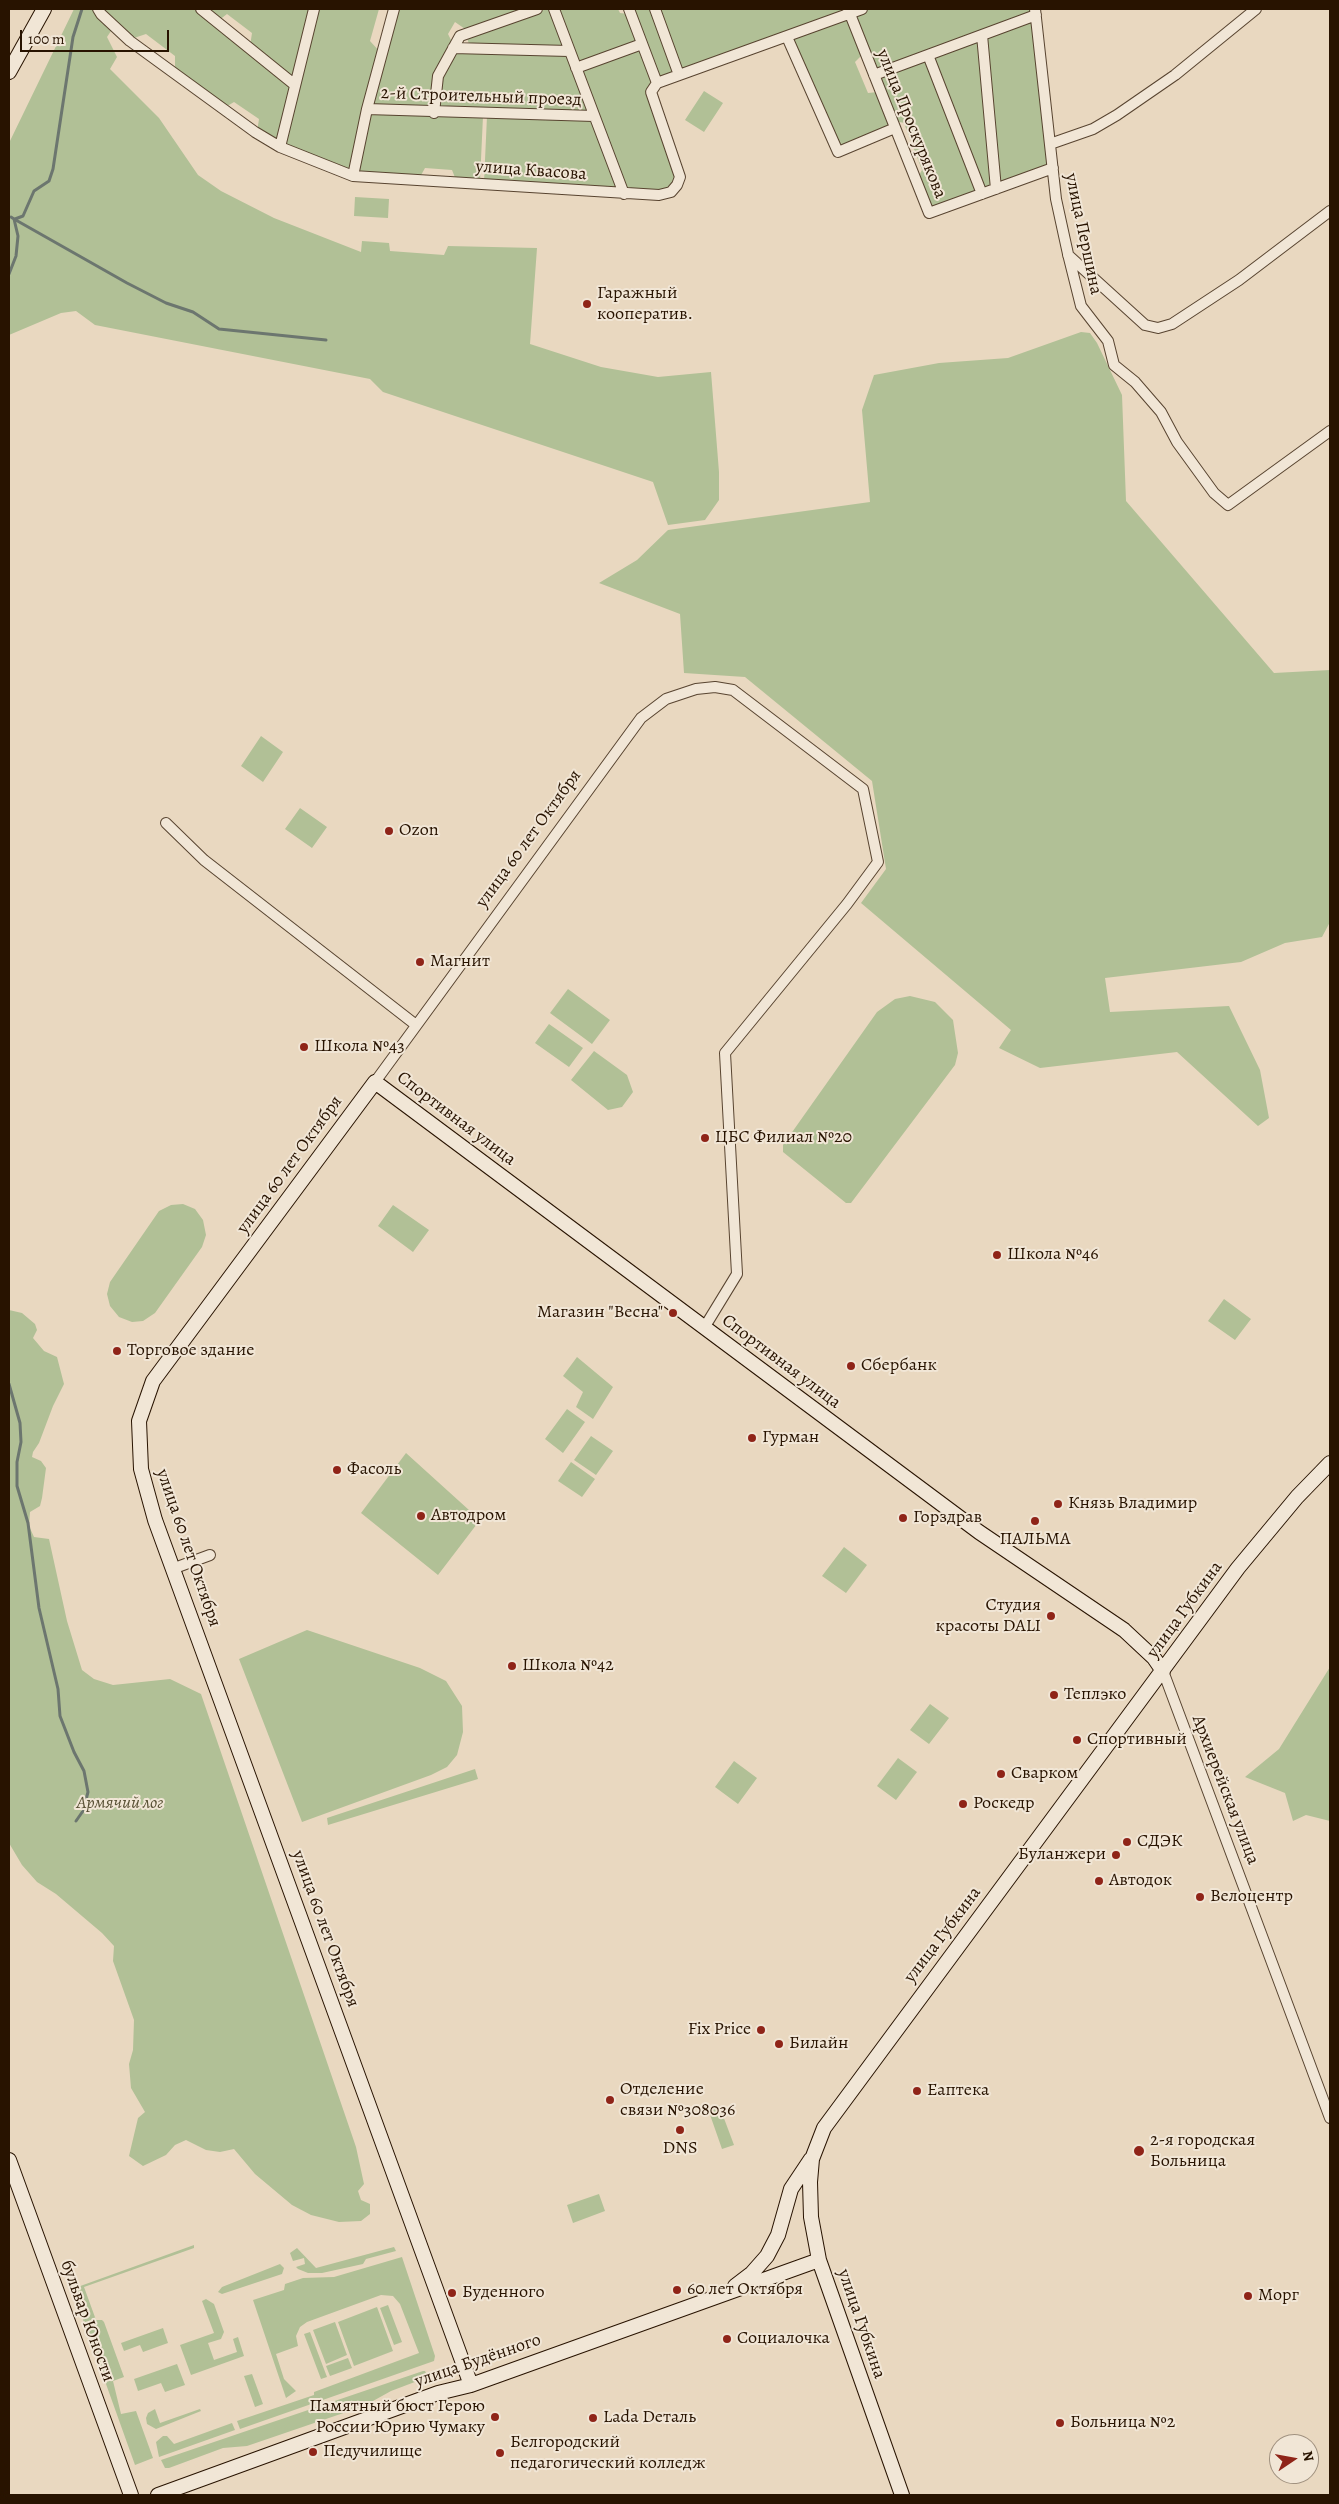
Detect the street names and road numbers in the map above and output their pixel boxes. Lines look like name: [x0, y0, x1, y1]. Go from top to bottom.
street label: улица Проскурякова: [871, 46, 951, 202]
street label: 2-й Строительный проезд: [380, 83, 582, 111]
street label: улица Квасова: [475, 156, 587, 186]
street label: улица Першина: [1060, 171, 1106, 297]
street label: улица 60 лет Октября: [472, 766, 586, 912]
street label: Спортивная улица: [392, 1067, 520, 1171]
street label: улица 60 лет Октября: [233, 1092, 347, 1238]
street label: Спортивная улица: [717, 1310, 845, 1414]
street label: улица 60 лет Октября: [151, 1466, 225, 1630]
street label: улица Губкина: [1143, 1557, 1227, 1663]
street label: Архиерейская улица: [1187, 1712, 1263, 1868]
street label: улица 60 лет Октября: [287, 1848, 363, 2010]
street label: улица Губкина: [900, 1883, 986, 1987]
street label: бульвар Юности: [55, 2257, 119, 2385]
street label: улица Губкина: [832, 2266, 890, 2382]
street label: улица Будённого: [412, 2329, 544, 2393]

